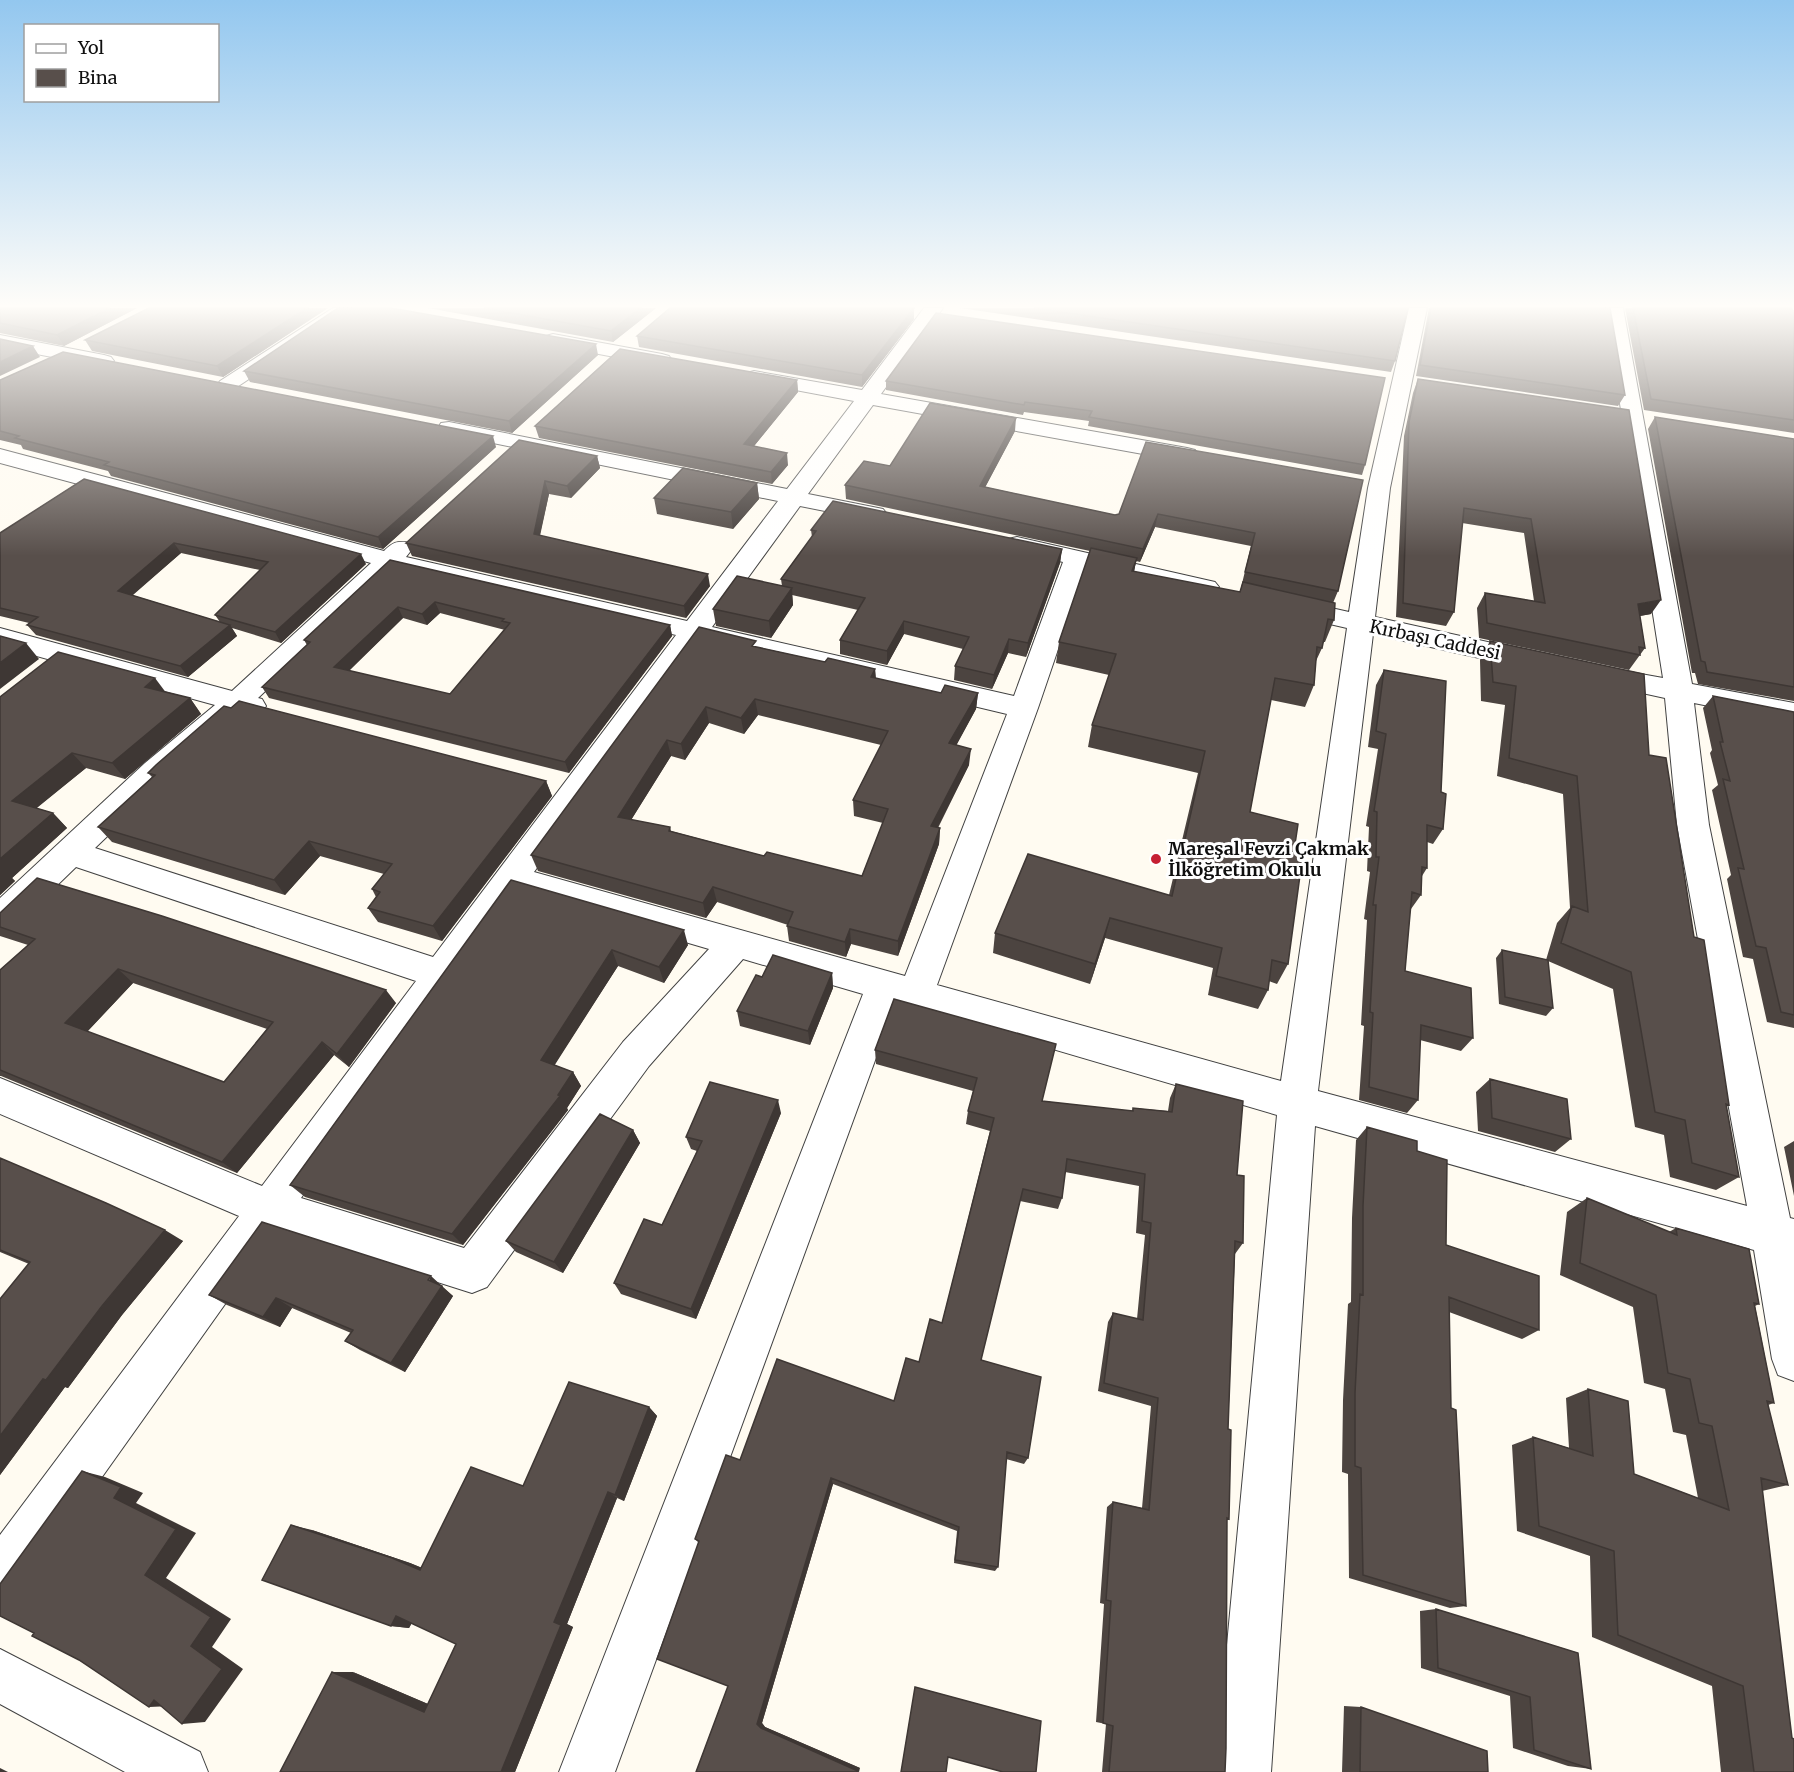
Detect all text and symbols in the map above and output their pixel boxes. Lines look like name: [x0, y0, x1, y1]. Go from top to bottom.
legend: [24, 24, 219, 102]
text: Yol: [77, 36, 104, 59]
text: Bina: [78, 66, 118, 89]
street label: Kırbaşı Caddesi: [1367, 614, 1503, 665]
place label: Mareşal Fevzi Çakmak İlköğretim Okulu: [1168, 837, 1369, 881]
marker: Mareşal Fevzi Çakmak İlköğretim Okulu: [1149, 852, 1163, 866]

